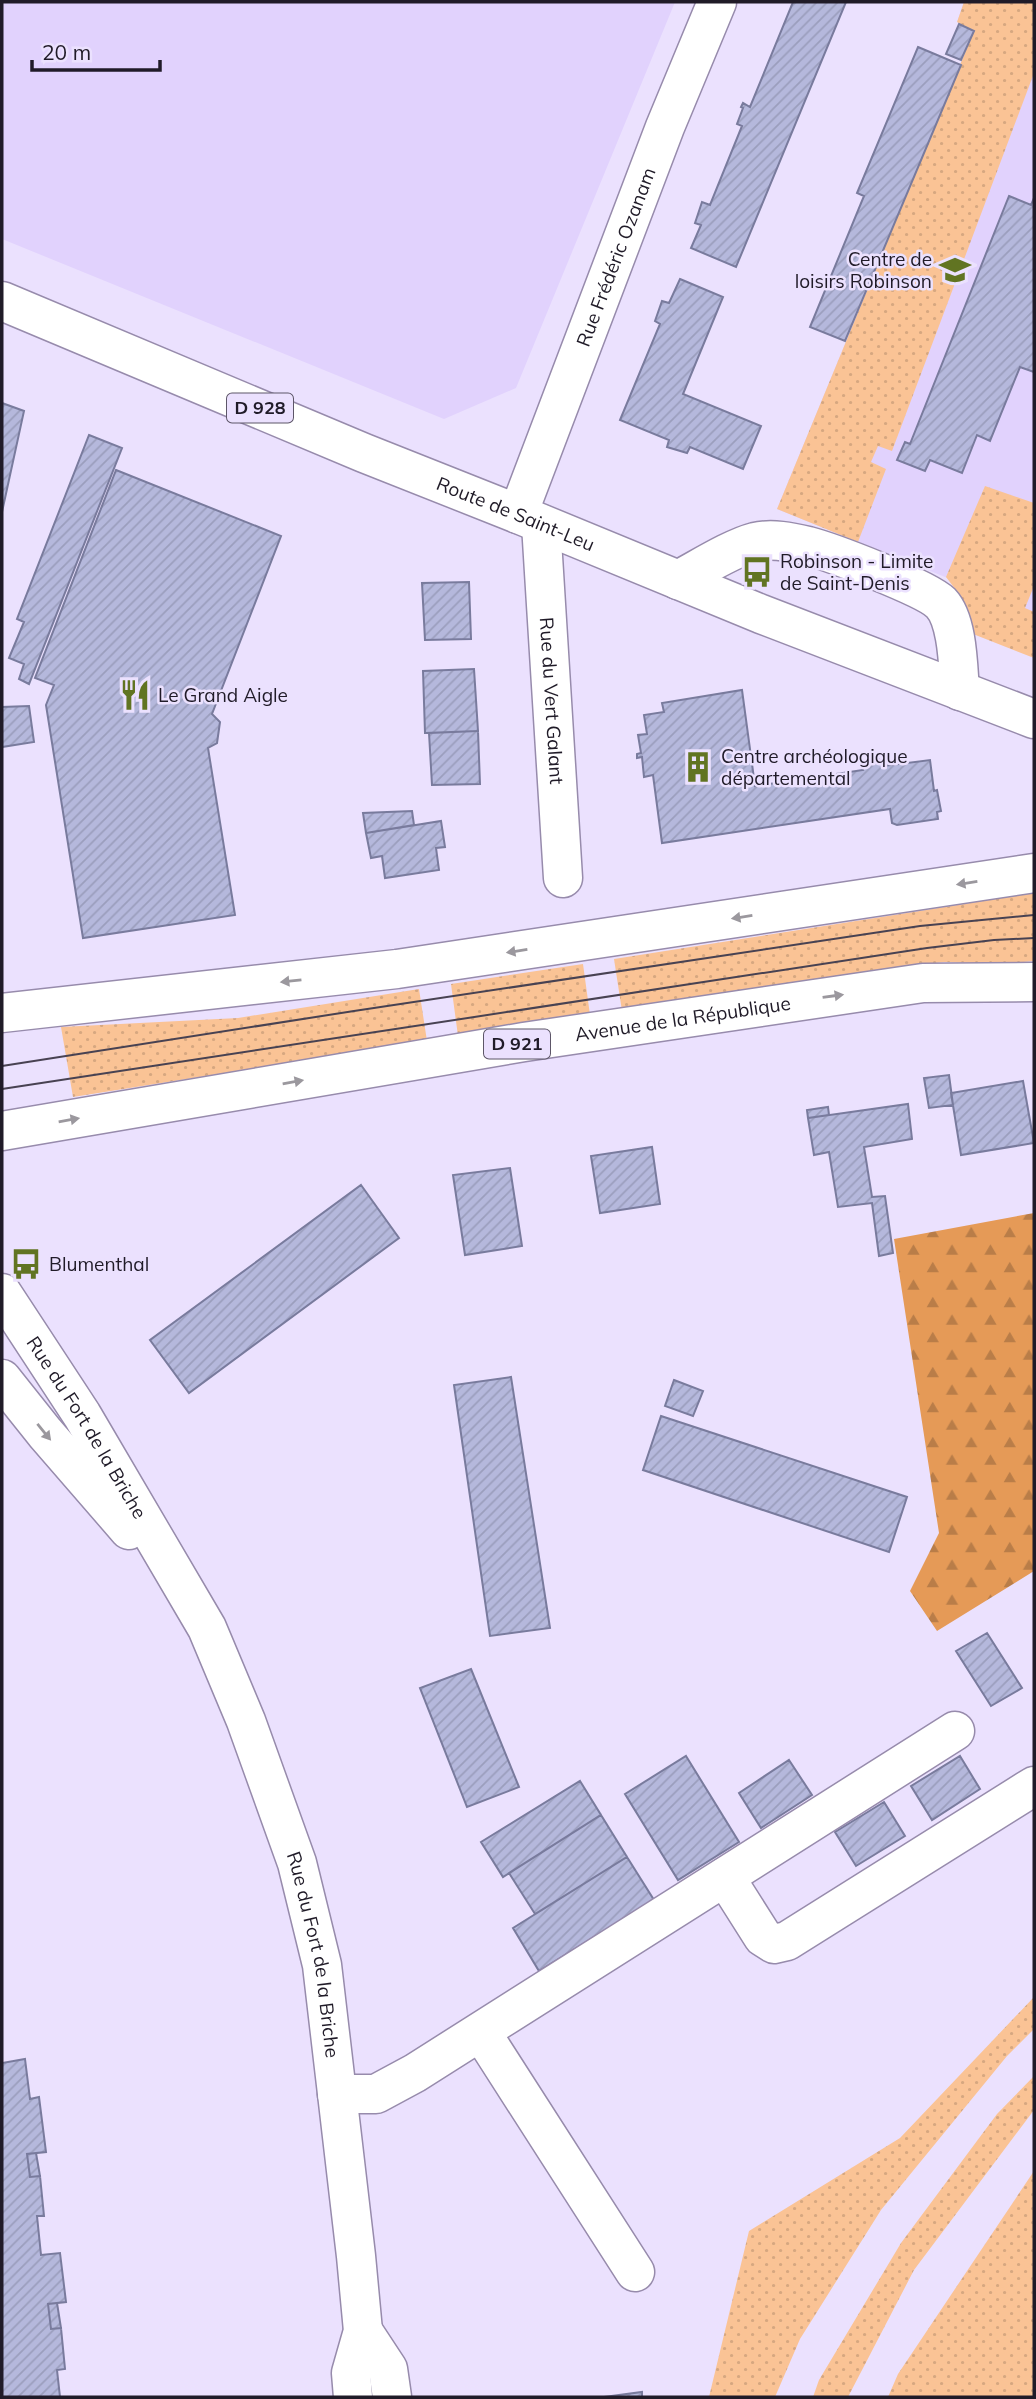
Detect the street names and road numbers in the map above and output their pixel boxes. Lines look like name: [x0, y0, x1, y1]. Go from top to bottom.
street label: Rue Frédéric Ozanam: [571, 164, 661, 350]
road number: D 928: [227, 394, 293, 422]
street label: Route de Saint-Leu: [433, 471, 598, 556]
street label: Rue du Vert Galant: [535, 616, 569, 785]
street label: Avenue de la République: [573, 991, 792, 1046]
road number: D 921: [484, 1030, 550, 1058]
street label: Rue du Fort de la Briche: [22, 1332, 152, 1523]
street label: Rue du Fort de la Briche: [282, 1848, 345, 2059]

